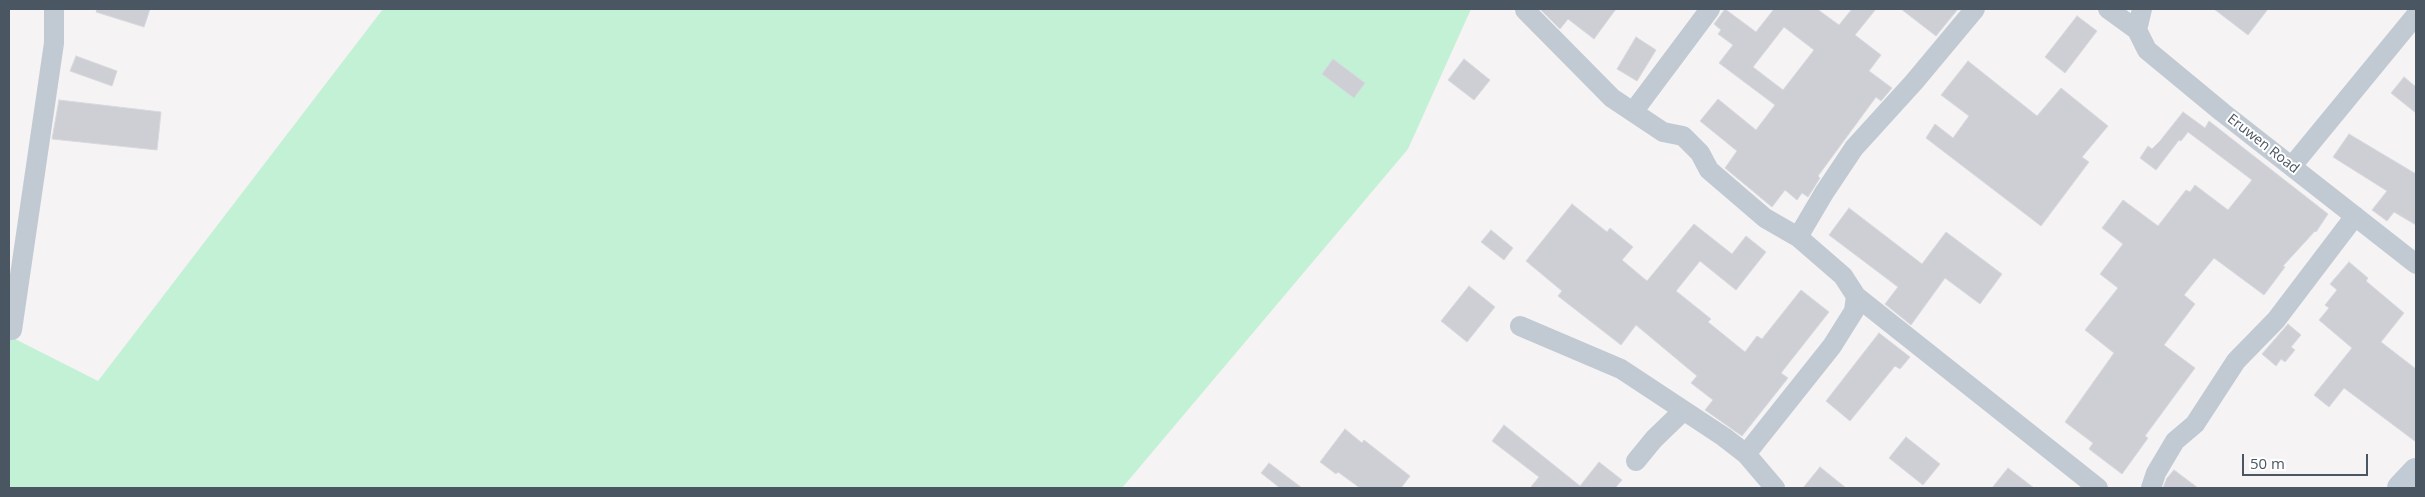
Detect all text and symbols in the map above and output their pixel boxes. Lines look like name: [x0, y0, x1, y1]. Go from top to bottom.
street label: Eruwen Road: [2224, 111, 2302, 177]
scale bar: [2245, 444, 2371, 476]
text: 50 m: [2250, 453, 2285, 473]

